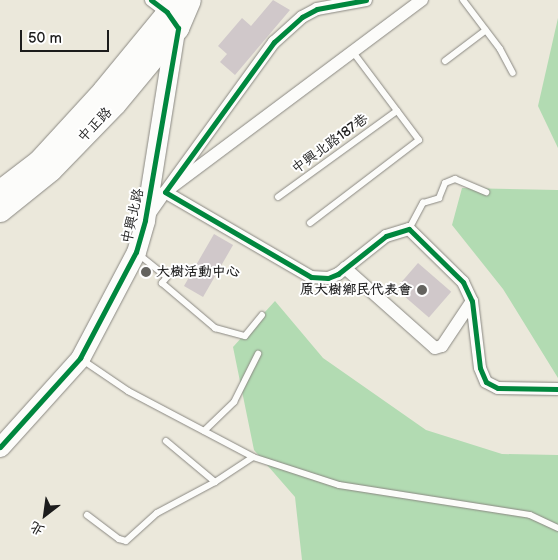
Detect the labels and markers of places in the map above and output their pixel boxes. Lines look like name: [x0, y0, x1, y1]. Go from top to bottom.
place label: 大樹活動中心: [156, 264, 240, 280]
marker: 大樹活動中心: [140, 266, 152, 278]
place label: 原大樹鄉民代表會: [300, 282, 412, 298]
marker: 原大樹鄉民代表會: [416, 284, 428, 296]

